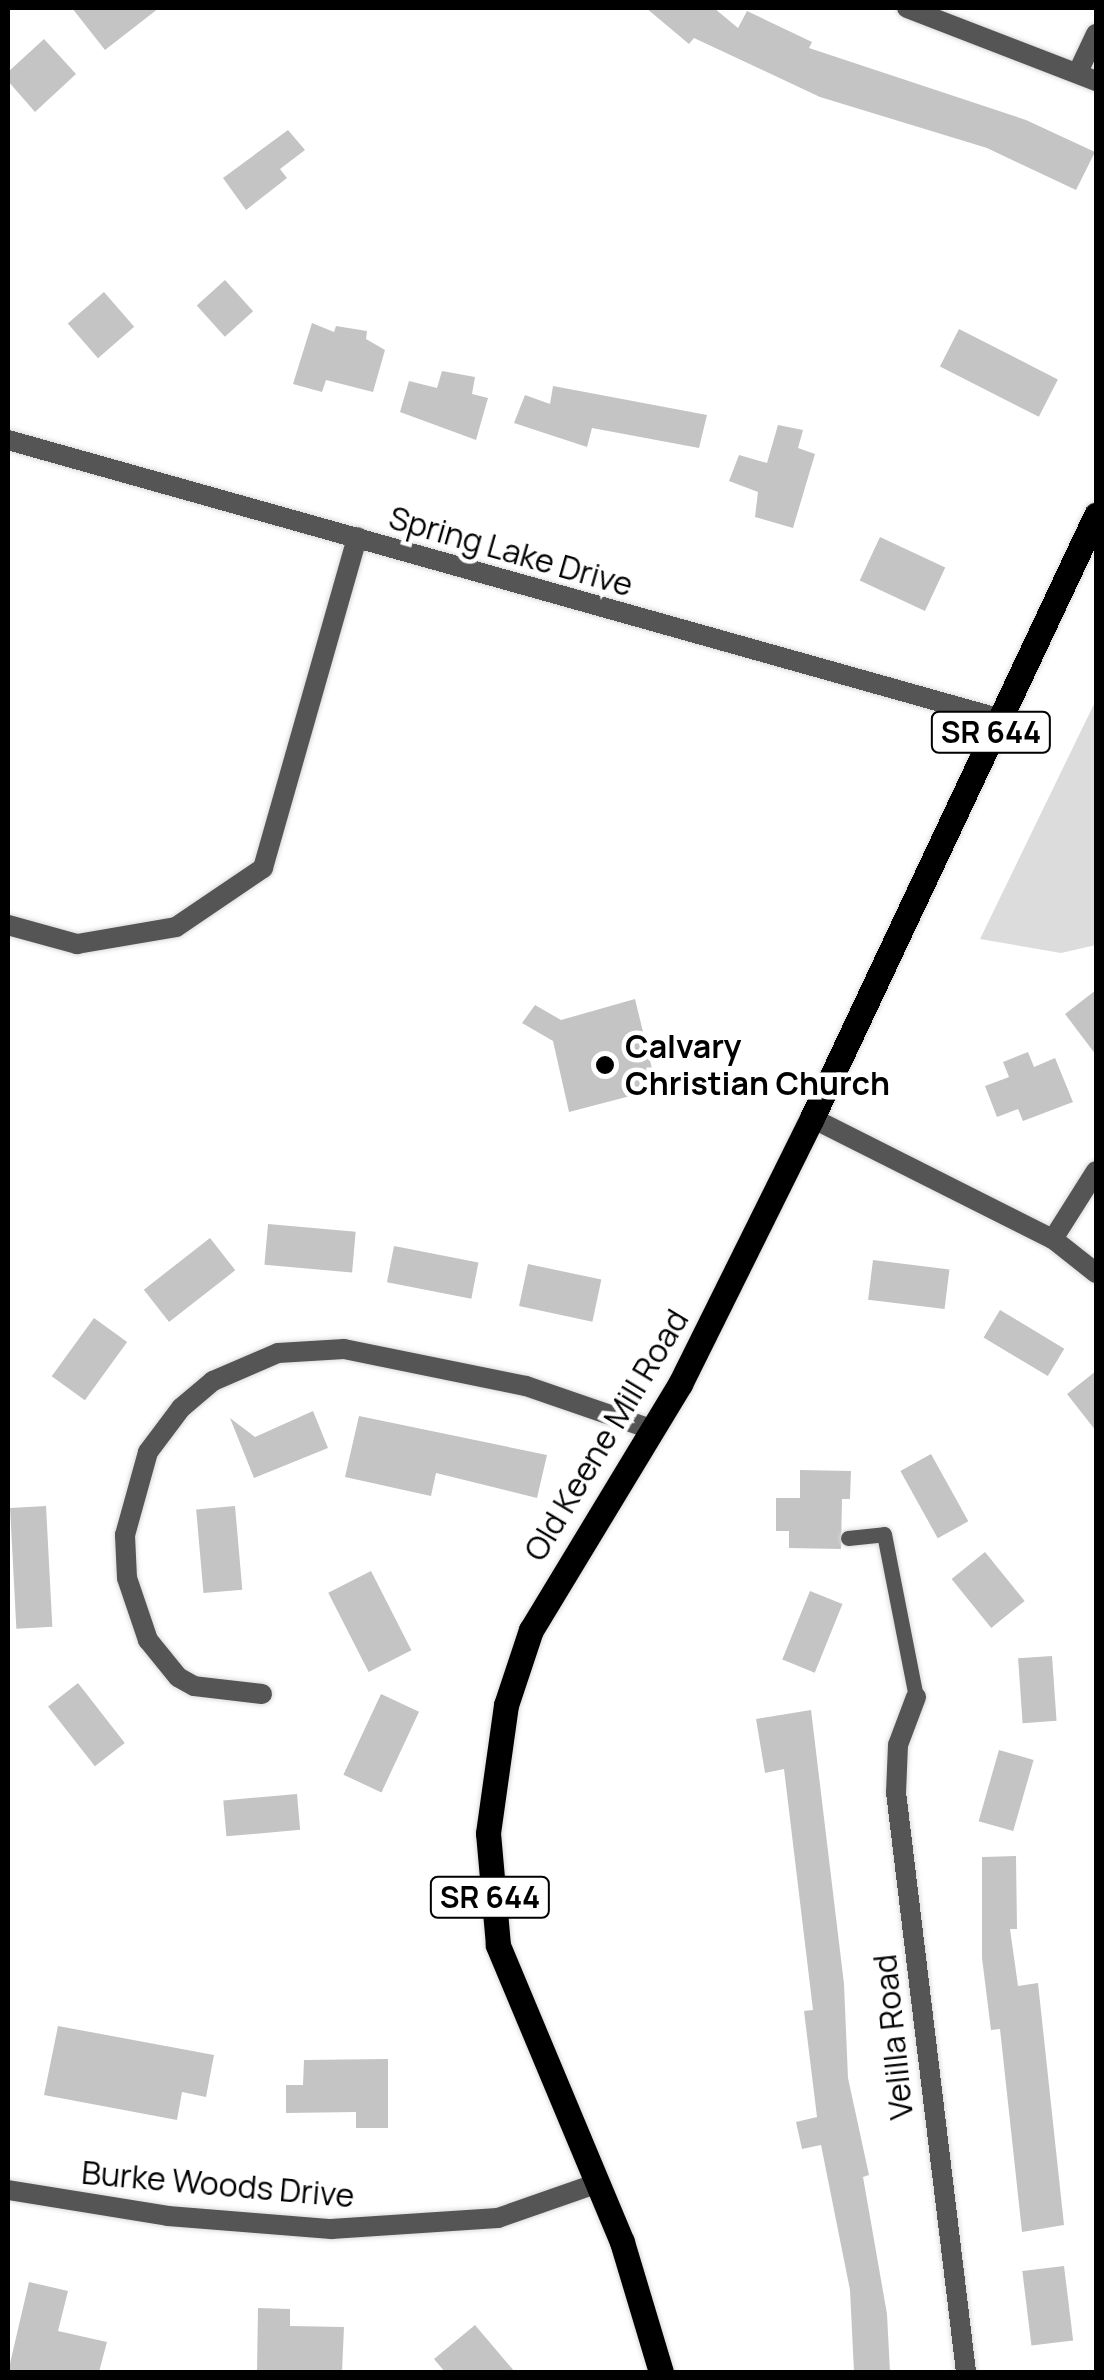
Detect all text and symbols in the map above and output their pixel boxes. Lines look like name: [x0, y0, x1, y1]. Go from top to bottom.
street label: Spring Lake Drive: [385, 498, 637, 604]
road number: SR 644: [928, 707, 1054, 757]
place label: Calvary Christian Church: [625, 1028, 890, 1103]
marker: Calvary Christian Church: [594, 1054, 616, 1076]
street label: Old Keene Mill Road: [516, 1302, 696, 1568]
road number: SR 644: [428, 1872, 552, 1922]
street label: Velilla Road: [865, 1952, 921, 2122]
street label: Burke Woods Drive: [80, 2153, 356, 2215]

